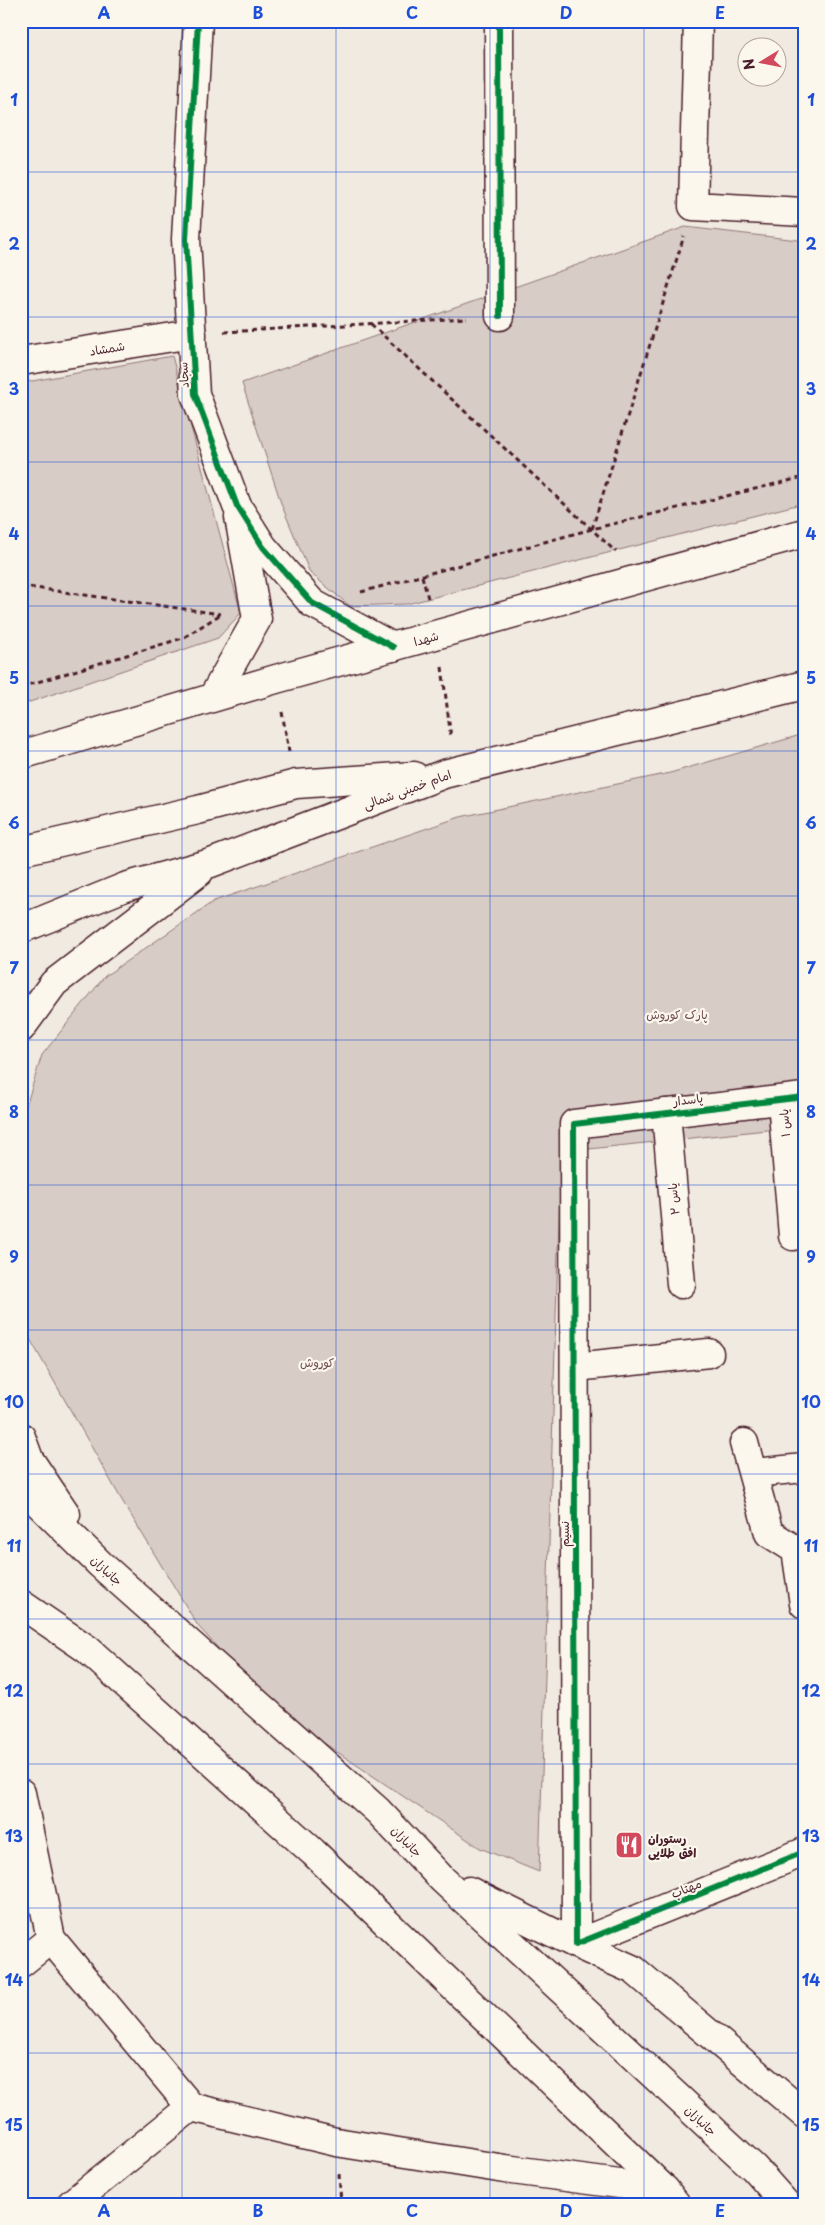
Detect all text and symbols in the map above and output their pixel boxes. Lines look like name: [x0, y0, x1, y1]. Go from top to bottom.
text: A: [98, 0, 111, 24]
text: B: [253, 0, 264, 24]
text: C: [406, 0, 418, 24]
text: D: [560, 0, 572, 24]
text: E: [715, 0, 725, 24]
north arrow: [738, 38, 788, 88]
text: N: [737, 57, 760, 72]
text: 1: [10, 87, 18, 111]
text: 1: [807, 87, 815, 111]
text: 2: [8, 231, 20, 255]
text: 2: [805, 231, 817, 255]
street label: شمشاد: [88, 336, 126, 360]
street label: سجاد: [173, 361, 193, 389]
text: 3: [9, 376, 19, 400]
text: 3: [806, 376, 816, 400]
text: 4: [9, 521, 20, 545]
text: 4: [806, 521, 817, 545]
street label: شهدا: [411, 626, 441, 650]
text: 5: [9, 665, 19, 689]
text: 5: [806, 665, 816, 689]
street label: امام خمینی شمالی: [360, 765, 454, 814]
text: 6: [8, 810, 20, 834]
text: 6: [805, 810, 817, 834]
text: 7: [9, 955, 19, 979]
text: 7: [806, 955, 816, 979]
park label: پارک کوروش: [646, 1005, 708, 1023]
street label: پاسدار: [671, 1088, 704, 1110]
text: 8: [9, 1099, 19, 1123]
text: 8: [806, 1099, 816, 1123]
street label: یاس ۱: [774, 1108, 794, 1138]
street label: یاس ۲: [663, 1182, 683, 1216]
text: 9: [9, 1244, 19, 1268]
text: 9: [806, 1244, 816, 1268]
park label: کوروش: [300, 1353, 334, 1371]
text: 10: [4, 1389, 24, 1413]
text: 10: [801, 1389, 821, 1413]
street label: نسیم: [555, 1521, 574, 1547]
text: 11: [7, 1533, 21, 1557]
text: 11: [804, 1533, 818, 1557]
street label: جانبازان: [87, 1551, 127, 1589]
text: 12: [5, 1678, 23, 1702]
text: 12: [802, 1678, 820, 1702]
street label: جانبازان: [388, 1821, 426, 1861]
text: 13: [5, 1823, 23, 1847]
text: 13: [802, 1823, 820, 1847]
place label: رستوران افق طلایی: [648, 1829, 696, 1861]
restaurant icon: رستوران افق طلایی: [614, 1830, 644, 1860]
street label: مهتاب: [668, 1874, 704, 1902]
text: 14: [5, 1967, 23, 1991]
text: 14: [802, 1967, 820, 1991]
street label: جانبازان: [681, 2101, 721, 2139]
text: 15: [5, 2112, 23, 2136]
text: 15: [802, 2112, 820, 2136]
text: A: [98, 2198, 111, 2222]
text: B: [253, 2198, 264, 2222]
text: C: [406, 2198, 418, 2222]
text: D: [560, 2198, 572, 2222]
text: E: [715, 2198, 725, 2222]

